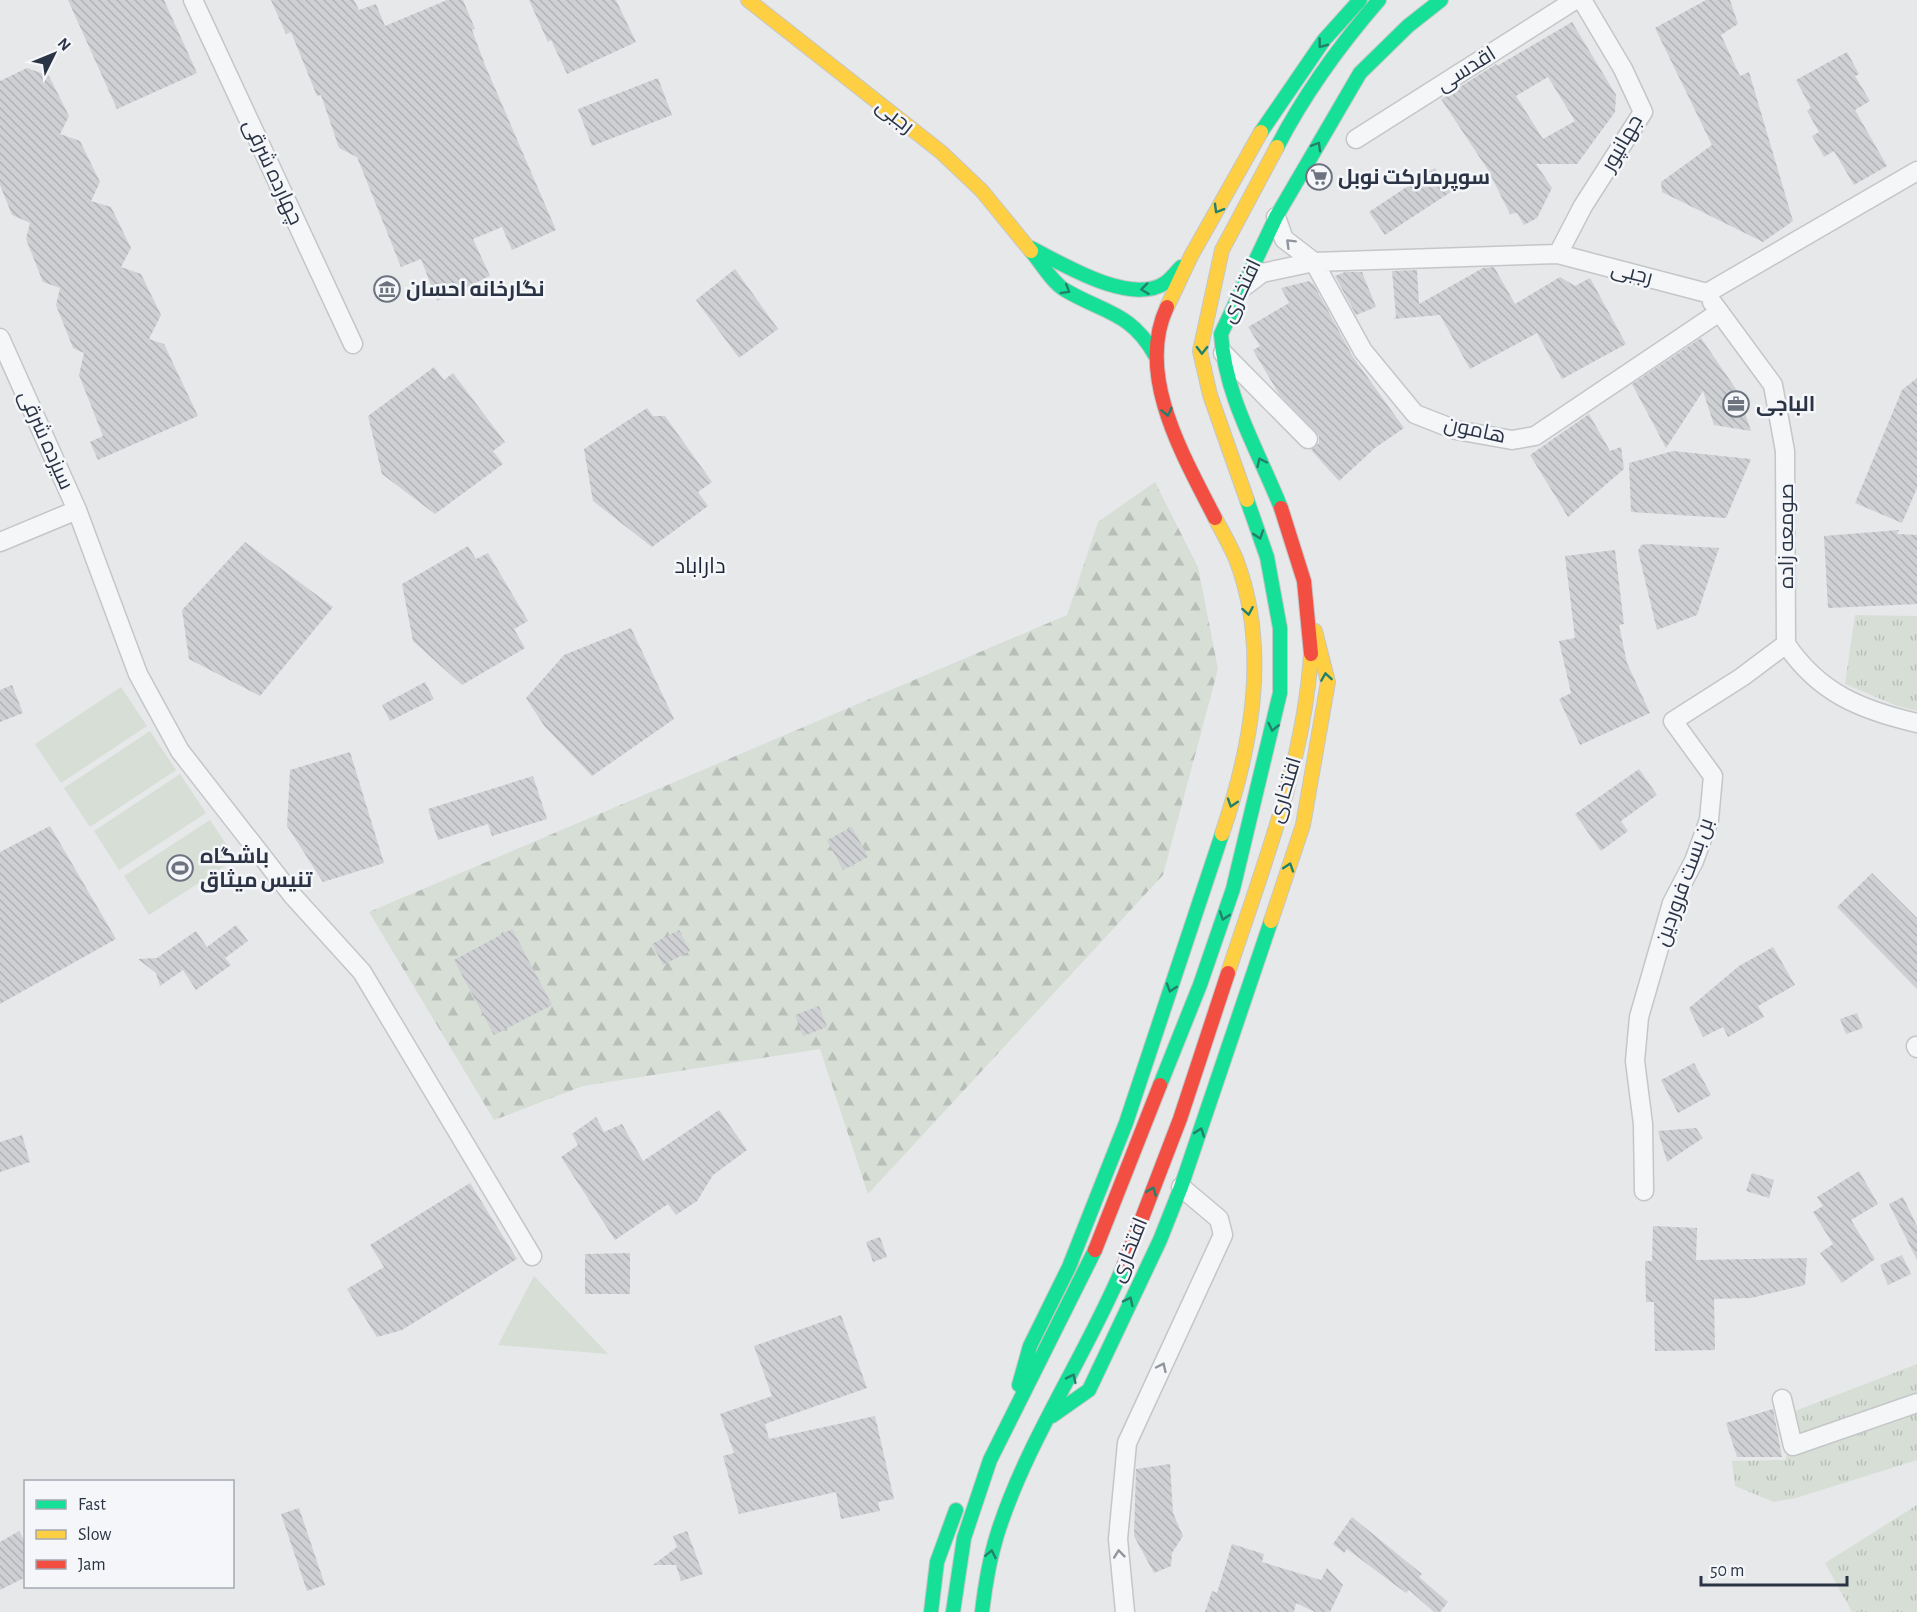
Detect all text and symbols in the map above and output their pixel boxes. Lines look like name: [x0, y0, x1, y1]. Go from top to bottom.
north arrow: [24, 24, 84, 84]
text: N: [55, 35, 74, 54]
one-way arrow: [1318, 37, 1329, 48]
street label: اقدسی: [1433, 43, 1500, 97]
street label: رجبی: [871, 95, 918, 139]
street label: جهانپور: [1597, 111, 1648, 177]
street label: چهارده شرقی: [237, 116, 307, 229]
one-way arrow: [1310, 142, 1322, 152]
supermarket icon: سوپرمارکت نوبل: [1304, 162, 1334, 192]
place label: سوپرمارکت نوبل: [1338, 167, 1490, 192]
one-way arrow: [1214, 203, 1225, 213]
one-way arrow: [1286, 240, 1297, 250]
street label: افتخاری: [1217, 256, 1267, 327]
street label: رجبی: [1609, 258, 1655, 290]
museum icon: نگارخانه احسان: [372, 274, 402, 304]
place label: نگارخانه احسان: [406, 279, 545, 301]
one-way arrow: [1060, 282, 1070, 294]
one-way arrow: [1140, 282, 1149, 295]
one-way arrow: [1196, 346, 1209, 355]
street label: سیزده شرقی: [13, 387, 77, 494]
office icon: الباجی: [1721, 389, 1751, 419]
place label: الباجی: [1756, 394, 1815, 416]
one-way arrow: [1160, 407, 1173, 417]
street label: هامون: [1442, 413, 1508, 449]
one-way arrow: [1257, 458, 1269, 469]
street label: صومعه زاده: [1776, 483, 1798, 589]
one-way arrow: [1252, 530, 1265, 540]
district label: داراباد: [674, 555, 726, 578]
one-way arrow: [1242, 606, 1254, 616]
one-way arrow: [1320, 672, 1333, 682]
one-way arrow: [1267, 722, 1280, 732]
street label: افتخاری: [1265, 755, 1307, 826]
one-way arrow: [1227, 797, 1240, 808]
street label: بن بست فروردین: [1651, 815, 1719, 949]
place label: باشگاه تنيس ميثاق: [200, 845, 314, 893]
sports icon: باشگاه تنيس ميثاق: [165, 853, 195, 883]
one-way arrow: [1282, 862, 1294, 873]
one-way arrow: [1218, 910, 1231, 921]
one-way arrow: [1166, 982, 1179, 993]
one-way arrow: [1193, 1127, 1206, 1138]
one-way arrow: [1144, 1186, 1157, 1197]
street label: افتخاری: [1107, 1215, 1153, 1286]
one-way arrow: [1122, 1297, 1133, 1308]
one-way arrow: [1155, 1363, 1167, 1374]
one-way arrow: [1064, 1373, 1076, 1384]
legend: [24, 1480, 234, 1588]
text: Fast: [78, 1496, 106, 1514]
text: Slow: [78, 1526, 111, 1544]
one-way arrow: [1113, 1549, 1126, 1558]
scale bar: [1701, 1549, 1846, 1587]
one-way arrow: [984, 1550, 997, 1560]
text: Jam: [78, 1556, 106, 1574]
text: 50 m: [1710, 1562, 1744, 1580]

